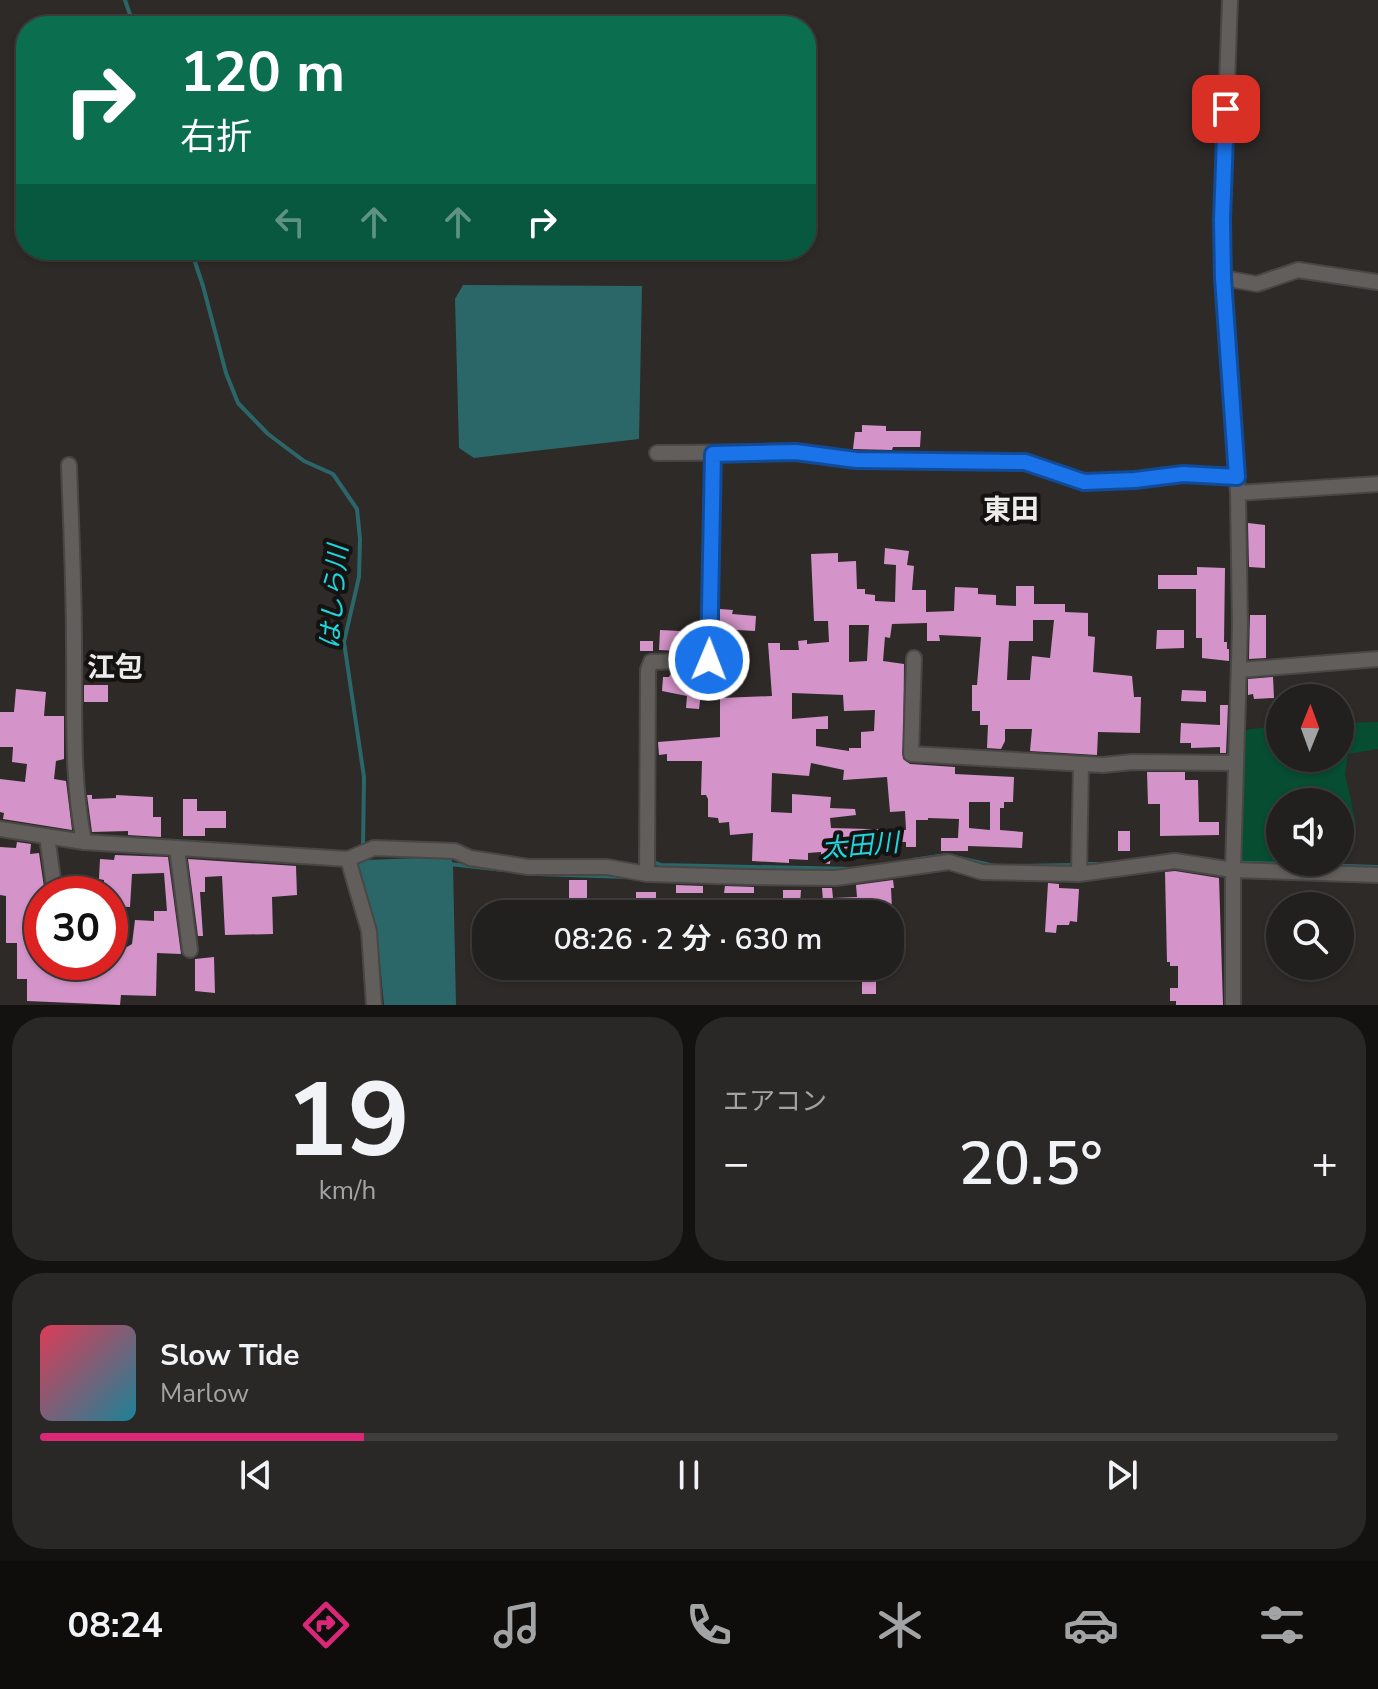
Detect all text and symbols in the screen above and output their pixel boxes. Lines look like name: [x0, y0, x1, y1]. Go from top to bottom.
text: 120 m: [180, 34, 345, 111]
icon: right: [48, 48, 152, 152]
pin: [1192, 75, 1260, 143]
icon: arrive: [1204, 87, 1248, 131]
text: 右折: [180, 113, 252, 162]
icon: left: [268, 200, 312, 244]
icon: ahead: [352, 200, 396, 244]
icon: ahead: [436, 200, 480, 244]
icon: right: [520, 200, 564, 244]
district label: 東田: [983, 491, 1039, 529]
water label: はしら川: [312, 541, 356, 650]
position arrow: [667, 618, 751, 702]
district label: 江包: [87, 649, 143, 687]
north arrow: [1266, 684, 1354, 772]
map controls: [1266, 684, 1354, 980]
button: sound: [1266, 788, 1354, 876]
water label: 太田川: [820, 825, 903, 867]
speed limit sign: 30: [24, 876, 128, 980]
button: search: [1266, 892, 1354, 980]
text: 08:26 · 2 分 · 630 m: [554, 919, 822, 960]
text: 19: [285, 1050, 410, 1192]
text: エアコン: [723, 1084, 827, 1119]
text: 20.5°: [958, 1123, 1103, 1205]
text: −: [723, 1134, 749, 1194]
text: +: [1312, 1134, 1338, 1194]
text: km/h: [319, 1173, 376, 1208]
text: Slow Tide: [160, 1335, 300, 1376]
text: Marlow: [160, 1376, 249, 1411]
icon: previous: [234, 1453, 278, 1497]
icon: pause: [667, 1453, 711, 1497]
icon: next: [1100, 1453, 1144, 1497]
icon: directions: [298, 1597, 354, 1653]
icon: music: [489, 1597, 545, 1653]
icon: phone: [681, 1597, 737, 1653]
icon: climate: [872, 1597, 928, 1653]
icon: car: [1063, 1597, 1119, 1653]
icon: filters: [1254, 1597, 1310, 1653]
text: 08:24: [68, 1601, 163, 1650]

